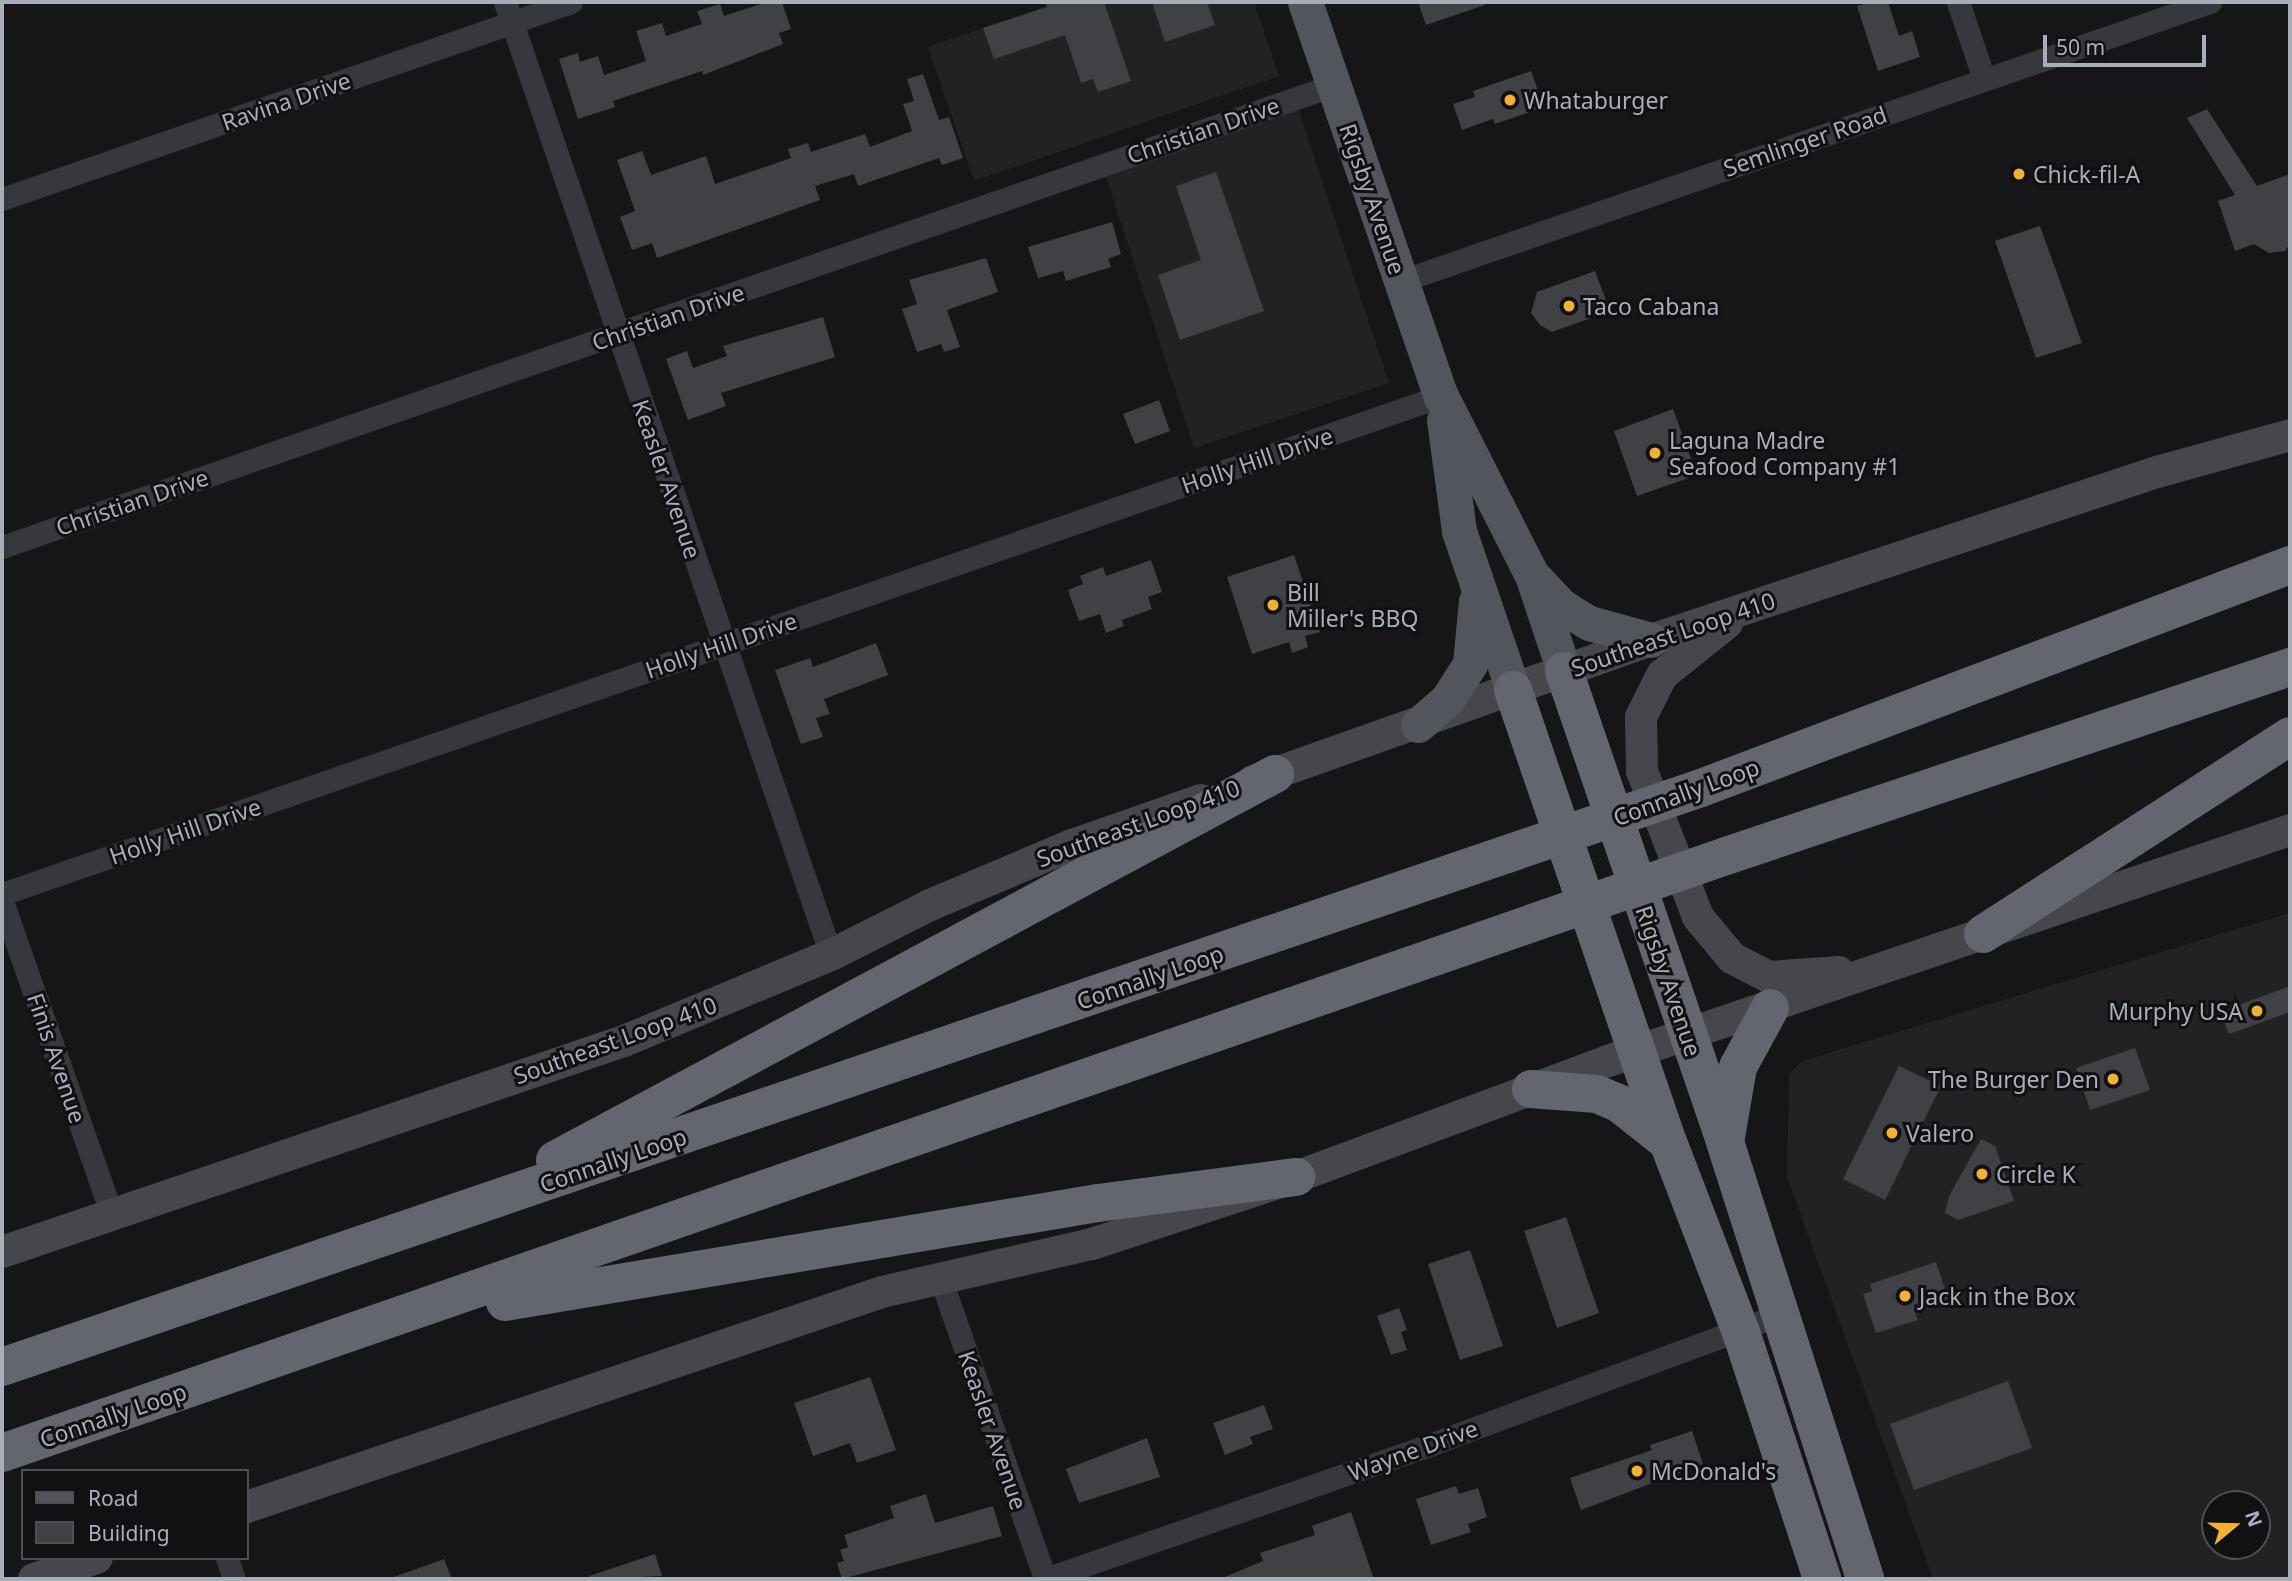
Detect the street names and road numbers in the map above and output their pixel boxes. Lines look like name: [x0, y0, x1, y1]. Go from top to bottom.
street label: Ravina Drive: [218, 66, 354, 136]
street label: Christian Drive: [1123, 91, 1283, 169]
street label: Semlinger Road: [1720, 100, 1890, 182]
street label: Rigsby Avenue: [1334, 120, 1412, 278]
street label: Christian Drive: [588, 278, 748, 356]
street label: Keasler Avenue: [627, 396, 707, 562]
street label: Holly Hill Drive: [1178, 421, 1336, 499]
street label: Christian Drive: [52, 463, 212, 541]
street label: Southeast Loop 410: [1567, 586, 1779, 682]
street label: Holly Hill Drive: [642, 606, 800, 684]
street label: Connally Loop: [1609, 753, 1763, 831]
street label: Southeast Loop 410: [1033, 773, 1243, 873]
street label: Holly Hill Drive: [106, 792, 264, 870]
street label: Rigsby Avenue: [1630, 902, 1708, 1060]
street label: Connally Loop: [1073, 939, 1227, 1015]
street label: Finis Avenue: [22, 989, 92, 1127]
street label: Southeast Loop 410: [510, 990, 720, 1090]
street label: Connally Loop: [536, 1122, 690, 1198]
street label: Keasler Avenue: [953, 1347, 1033, 1513]
street label: Connally Loop: [36, 1377, 190, 1453]
street label: Wayne Drive: [1345, 1414, 1481, 1486]

